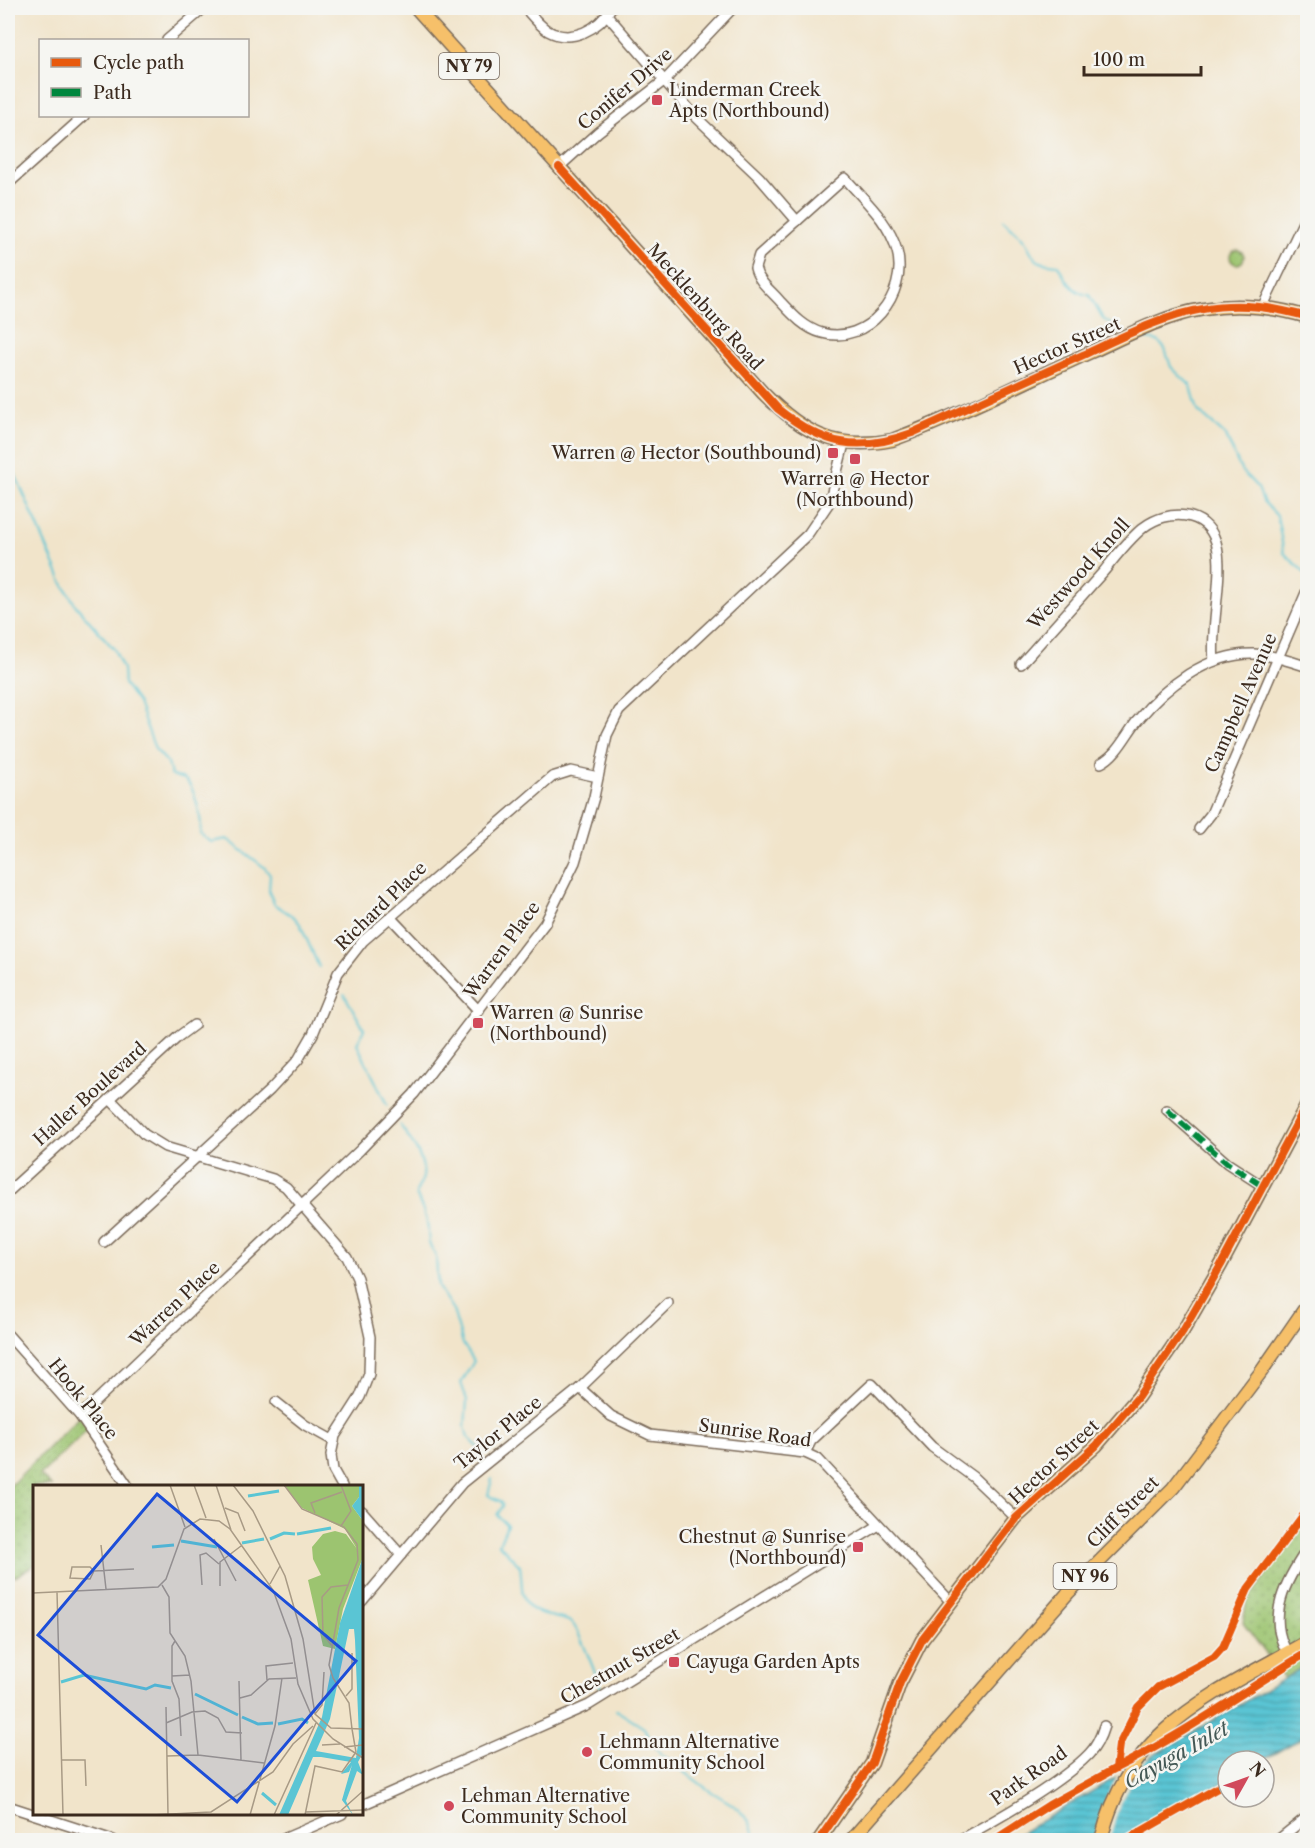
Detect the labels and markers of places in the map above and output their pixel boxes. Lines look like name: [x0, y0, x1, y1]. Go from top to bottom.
place label: Linderman Creek Apts (Northbound): [668, 79, 829, 122]
marker: Linderman Creek Apts (Northbound): [650, 93, 664, 107]
place label: Warren @ Hector (Southbound): [550, 442, 821, 464]
marker: Warren @ Hector (Southbound): [826, 446, 840, 460]
marker: Warren @ Hector (Northbound): [848, 452, 862, 466]
place label: Warren @ Hector (Northbound): [780, 468, 930, 511]
place label: Warren @ Sunrise (Northbound): [489, 1002, 643, 1045]
marker: Warren @ Sunrise (Northbound): [471, 1016, 485, 1030]
place label: Chestnut @ Sunrise (Northbound): [679, 1526, 846, 1569]
marker: Chestnut @ Sunrise (Northbound): [851, 1540, 865, 1554]
place label: Cayuga Garden Apts: [686, 1651, 860, 1673]
marker: Cayuga Garden Apts: [667, 1655, 681, 1669]
place label: Lehmann Alternative Community School: [599, 1731, 779, 1774]
marker: Lehmann Alternative Community School: [580, 1745, 594, 1759]
place label: Lehman Alternative Community School: [461, 1785, 630, 1828]
marker: Lehman Alternative Community School: [442, 1799, 456, 1813]

